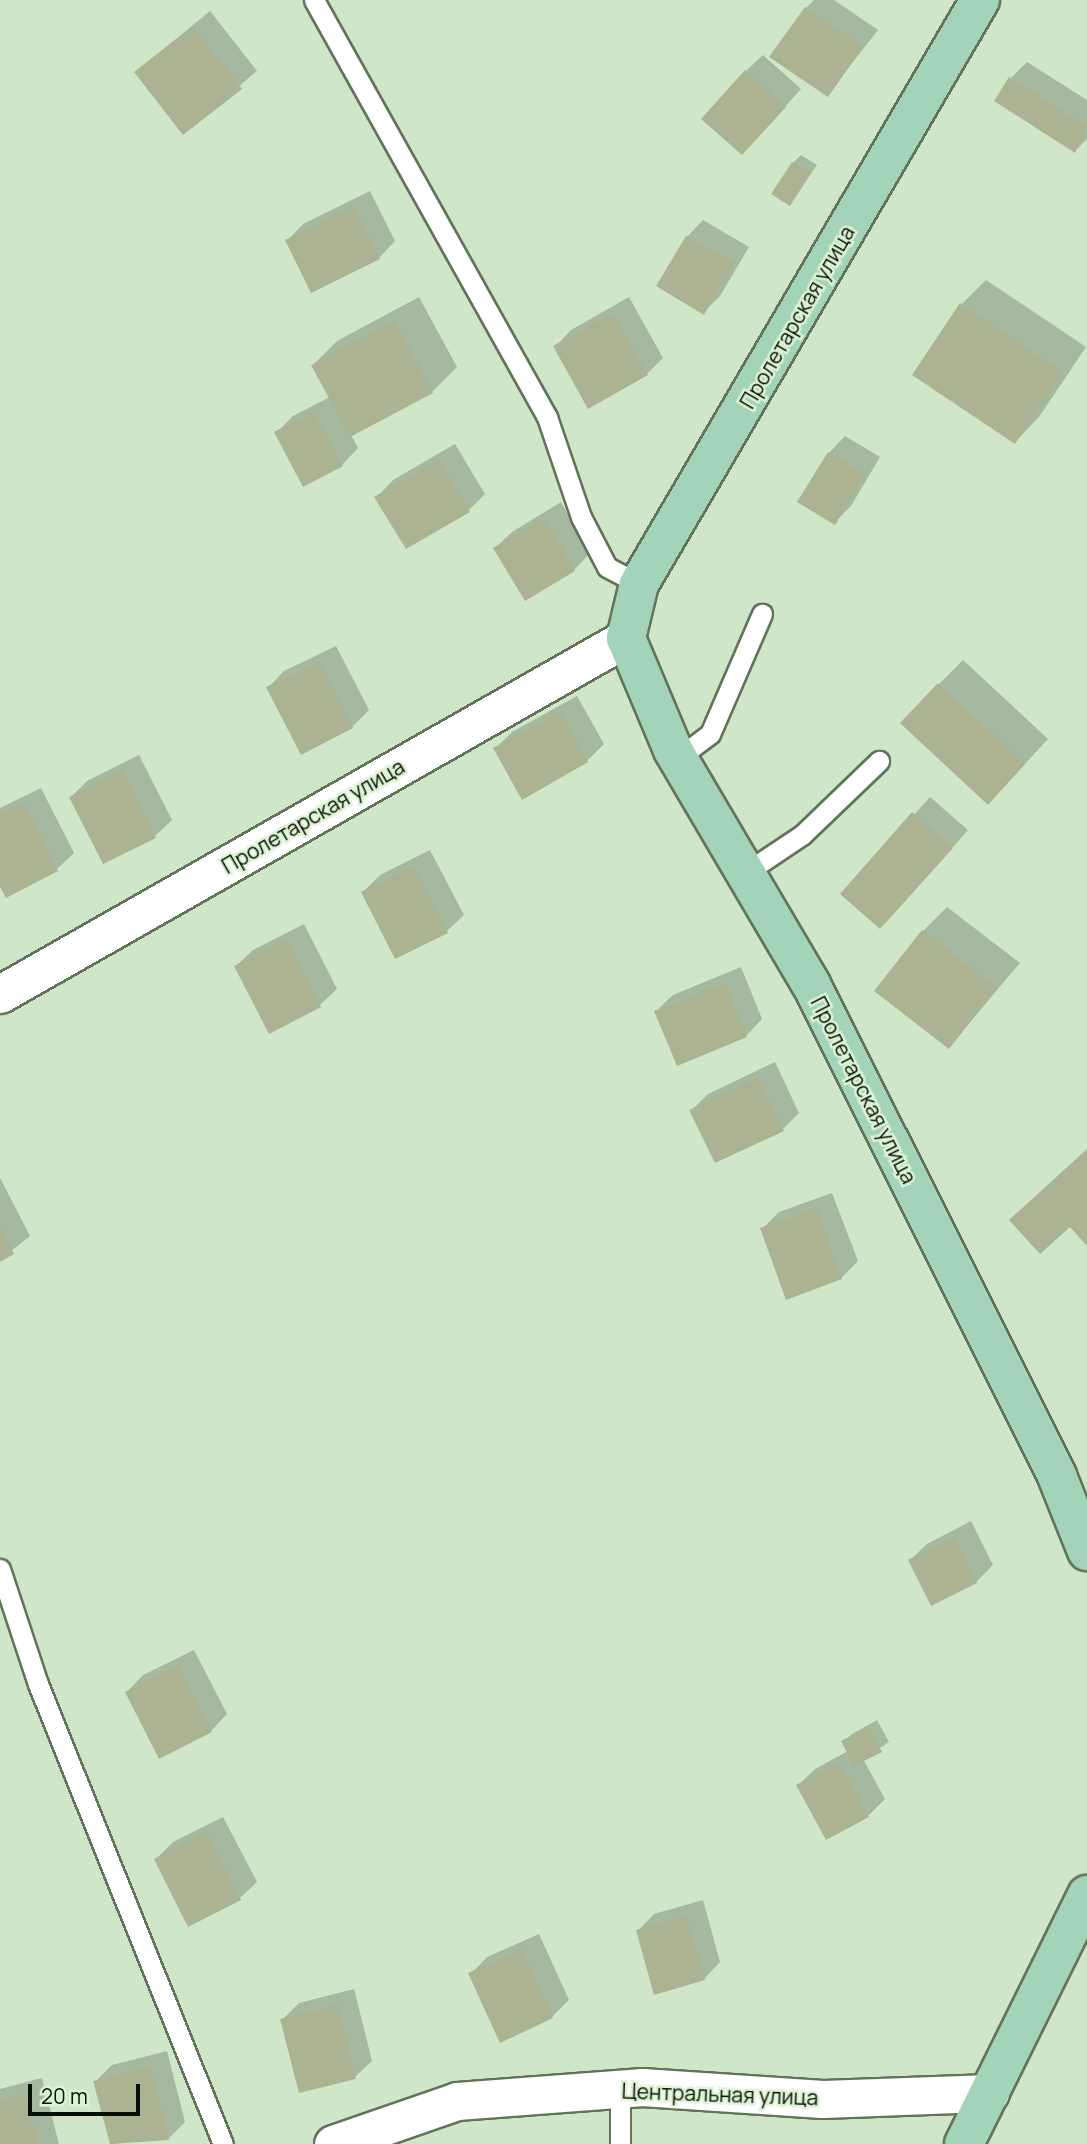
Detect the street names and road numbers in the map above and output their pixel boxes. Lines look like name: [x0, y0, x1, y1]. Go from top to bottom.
street label: Пролетарская улица: [734, 221, 860, 413]
street label: Пролетарская улица: [217, 753, 409, 879]
street label: Пролетарская улица: [806, 992, 922, 1188]
street label: Центральная улица: [621, 2078, 819, 2110]

